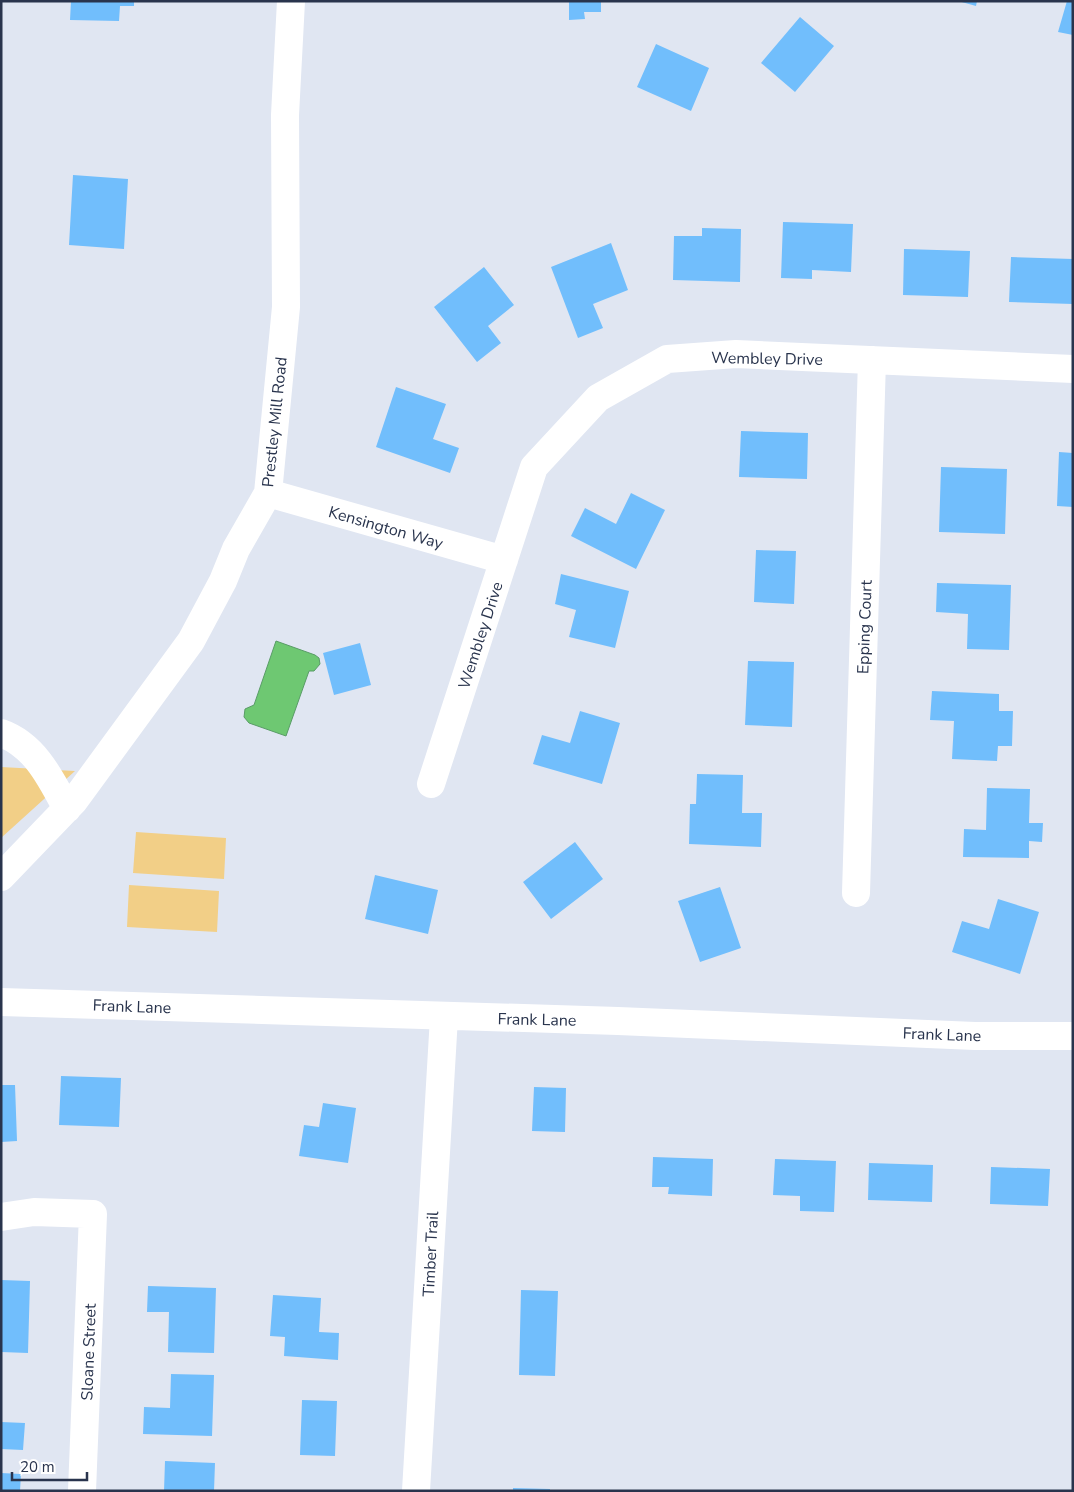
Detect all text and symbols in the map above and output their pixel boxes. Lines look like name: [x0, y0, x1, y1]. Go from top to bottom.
street label: Wembley Drive: [711, 347, 823, 371]
street label: Prestley Mill Road: [257, 356, 293, 488]
street label: Kensington Way: [326, 501, 446, 555]
street label: Wembley Drive: [453, 579, 509, 692]
street label: Epping Court: [852, 579, 878, 674]
street label: Frank Lane: [92, 995, 172, 1019]
street label: Frank Lane: [497, 1008, 577, 1032]
street label: Frank Lane: [902, 1023, 982, 1047]
street label: Timber Trail: [418, 1210, 444, 1297]
street label: Sloane Street: [76, 1303, 102, 1401]
scale bar: [12, 1450, 88, 1482]
text: 20 m: [20, 1457, 55, 1477]

